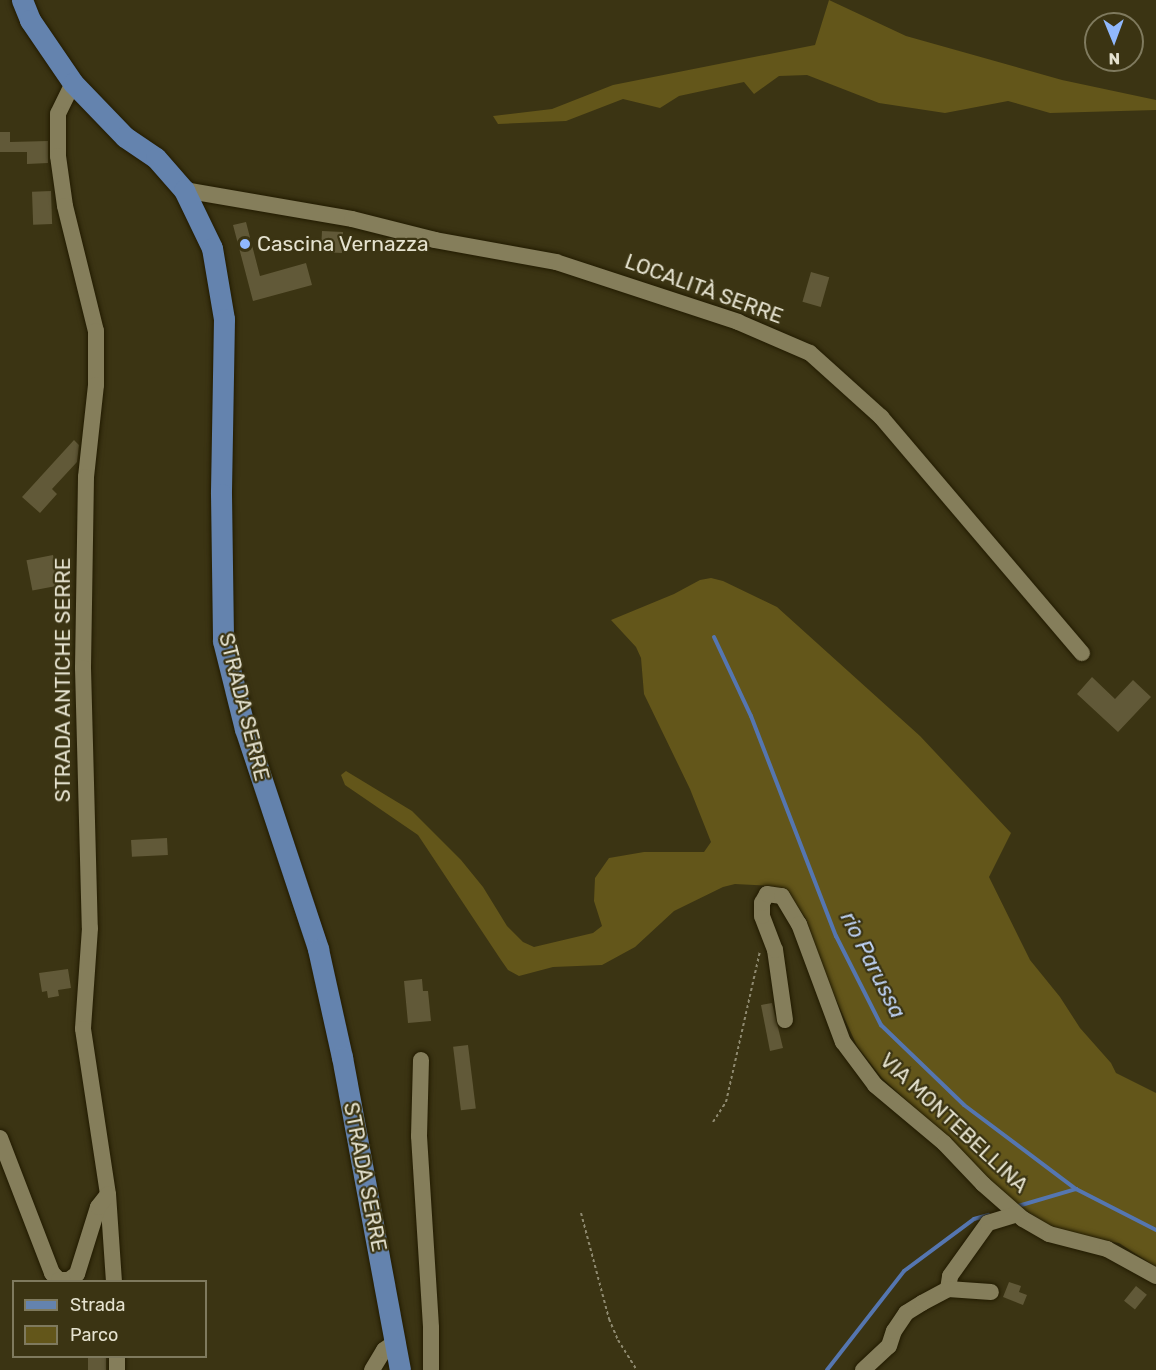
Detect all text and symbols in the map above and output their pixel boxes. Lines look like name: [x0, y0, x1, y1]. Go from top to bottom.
north arrow: [1084, 12, 1144, 72]
text: N: [1108, 49, 1120, 68]
place label: Cascina Vernazza: [257, 231, 429, 257]
marker: Cascina Vernazza: [238, 237, 252, 251]
street label: LOCALITÀ SERRE: [621, 249, 787, 329]
street label: STRADA ANTICHE SERRE: [50, 557, 76, 803]
street label: STRADA SERRE: [213, 630, 275, 784]
water label: rio Parussa: [835, 907, 911, 1023]
street label: VIA MONTEBELLINA: [875, 1048, 1033, 1198]
street label: STRADA SERRE: [338, 1100, 392, 1254]
legend: [12, 1280, 207, 1358]
text: Strada: [70, 1294, 126, 1316]
text: Parco: [70, 1324, 118, 1346]

